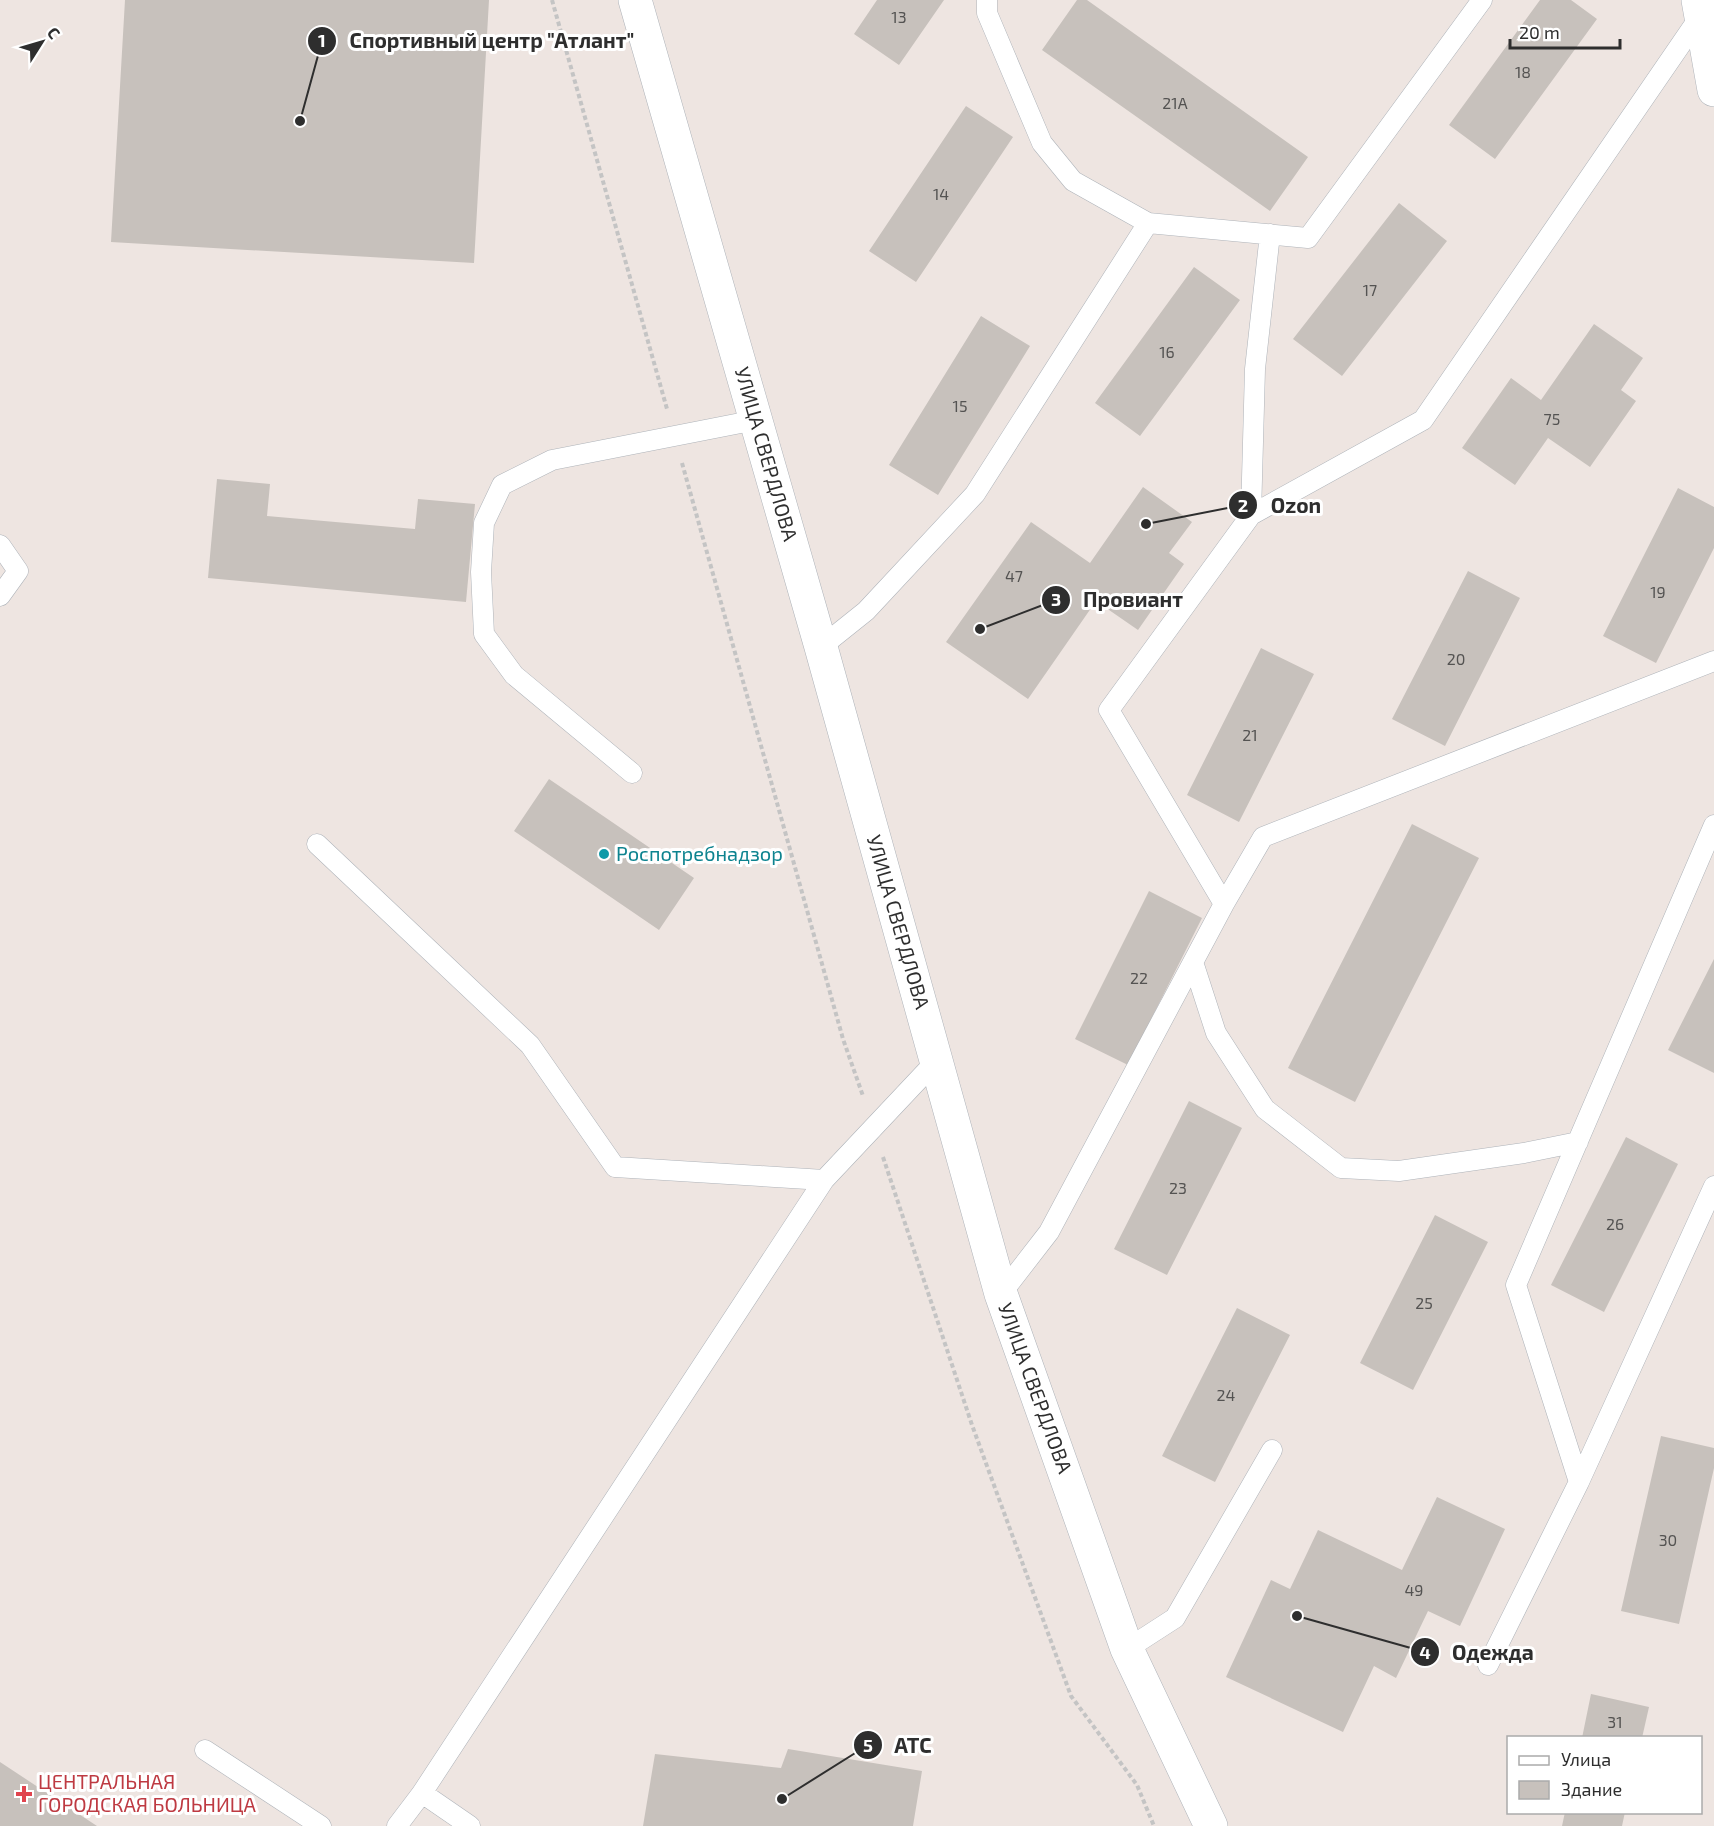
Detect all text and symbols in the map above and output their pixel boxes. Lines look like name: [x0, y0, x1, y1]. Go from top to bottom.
house number: 13: [891, 7, 907, 26]
north arrow: [12, 12, 72, 72]
scale bar: [1510, 12, 1620, 50]
text: 20 m: [1519, 21, 1560, 43]
callout: Спортивный центр "Атлант": [307, 22, 646, 61]
text: С: [44, 23, 65, 42]
text: Спортивный центр "Атлант": [350, 27, 634, 52]
text: 1: [318, 29, 326, 51]
house number: 18: [1515, 62, 1531, 81]
house number: 21А: [1162, 93, 1188, 112]
house number: 14: [933, 184, 949, 203]
house number: 17: [1363, 280, 1377, 299]
house number: 16: [1159, 342, 1175, 361]
street label: УЛИЦА СВЕРДЛОВА: [731, 364, 803, 544]
house number: 15: [953, 396, 967, 415]
house number: 75: [1544, 409, 1560, 428]
callout: Ozon: [1228, 486, 1333, 525]
text: Ozon: [1271, 492, 1321, 517]
text: 2: [1238, 494, 1248, 516]
house number: 47: [1005, 566, 1023, 585]
callout: Провиант: [1041, 580, 1195, 619]
house number: 19: [1650, 582, 1666, 601]
text: Провиант: [1083, 586, 1183, 611]
text: 3: [1051, 588, 1061, 610]
house number: 20: [1447, 649, 1465, 668]
house number: 21: [1242, 725, 1258, 744]
street label: УЛИЦА СВЕРДЛОВА: [863, 832, 935, 1012]
place label: Роспотребнадзор: [616, 841, 783, 865]
marker: Роспотребнадзор: [597, 847, 611, 861]
house number: 22: [1130, 968, 1148, 987]
house number: 23: [1169, 1178, 1187, 1197]
house number: 26: [1606, 1214, 1624, 1233]
house number: 25: [1415, 1293, 1433, 1312]
street label: УЛИЦА СВЕРДЛОВА: [994, 1299, 1078, 1477]
house number: 24: [1217, 1385, 1236, 1404]
house number: 30: [1659, 1530, 1677, 1549]
house number: 49: [1405, 1580, 1424, 1599]
callout: Одежда: [1410, 1633, 1546, 1672]
text: Одежда: [1452, 1639, 1534, 1664]
text: 4: [1419, 1641, 1431, 1663]
house number: 31: [1607, 1712, 1623, 1731]
callout: АТС: [853, 1726, 944, 1765]
text: АТС: [894, 1732, 932, 1757]
text: 5: [863, 1734, 873, 1756]
legend: [1507, 1736, 1702, 1814]
text: Улица: [1561, 1748, 1611, 1770]
place label: ЦЕНТРАЛЬНАЯ ГОРОДСКАЯ БОЛЬНИЦА: [38, 1769, 257, 1816]
text: Здание: [1561, 1778, 1622, 1800]
marker: ЦЕНТРАЛЬНАЯ ГОРОДСКАЯ БОЛЬНИЦА: [15, 1785, 33, 1803]

